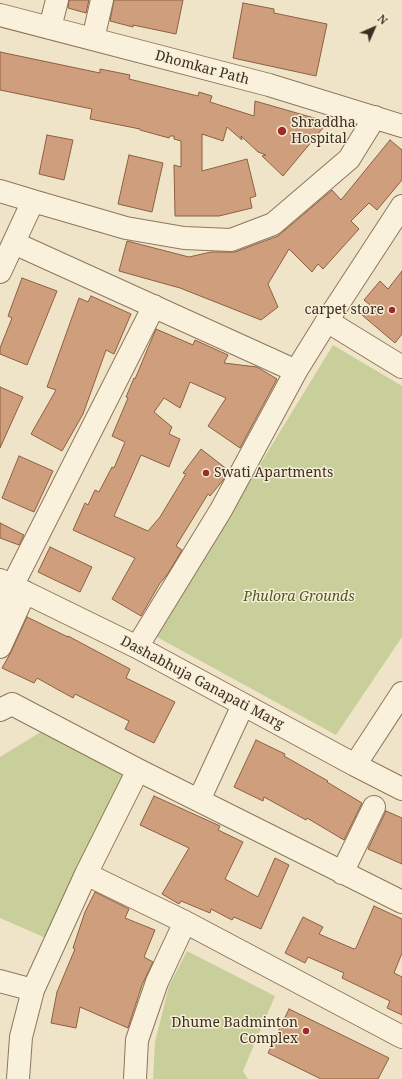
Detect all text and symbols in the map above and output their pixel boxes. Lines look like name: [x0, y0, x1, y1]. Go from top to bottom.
north arrow: [354, 8, 394, 48]
text: N: [374, 11, 391, 28]
street label: Dhomkar Path: [153, 47, 251, 89]
place label: Shraddha Hospital: [291, 115, 356, 148]
marker: Shraddha Hospital: [276, 125, 288, 137]
place label: carpet store: [305, 302, 384, 318]
marker: carpet store: [387, 305, 397, 315]
place label: Swati Apartments: [214, 465, 333, 481]
marker: Swati Apartments: [201, 468, 211, 478]
park label: Phulora Grounds: [243, 589, 355, 605]
street label: Dashabhuja Ganapati Marg: [117, 633, 287, 733]
place label: Dhume Badminton Complex: [171, 1015, 298, 1048]
marker: Dhume Badminton Complex: [301, 1026, 311, 1036]

